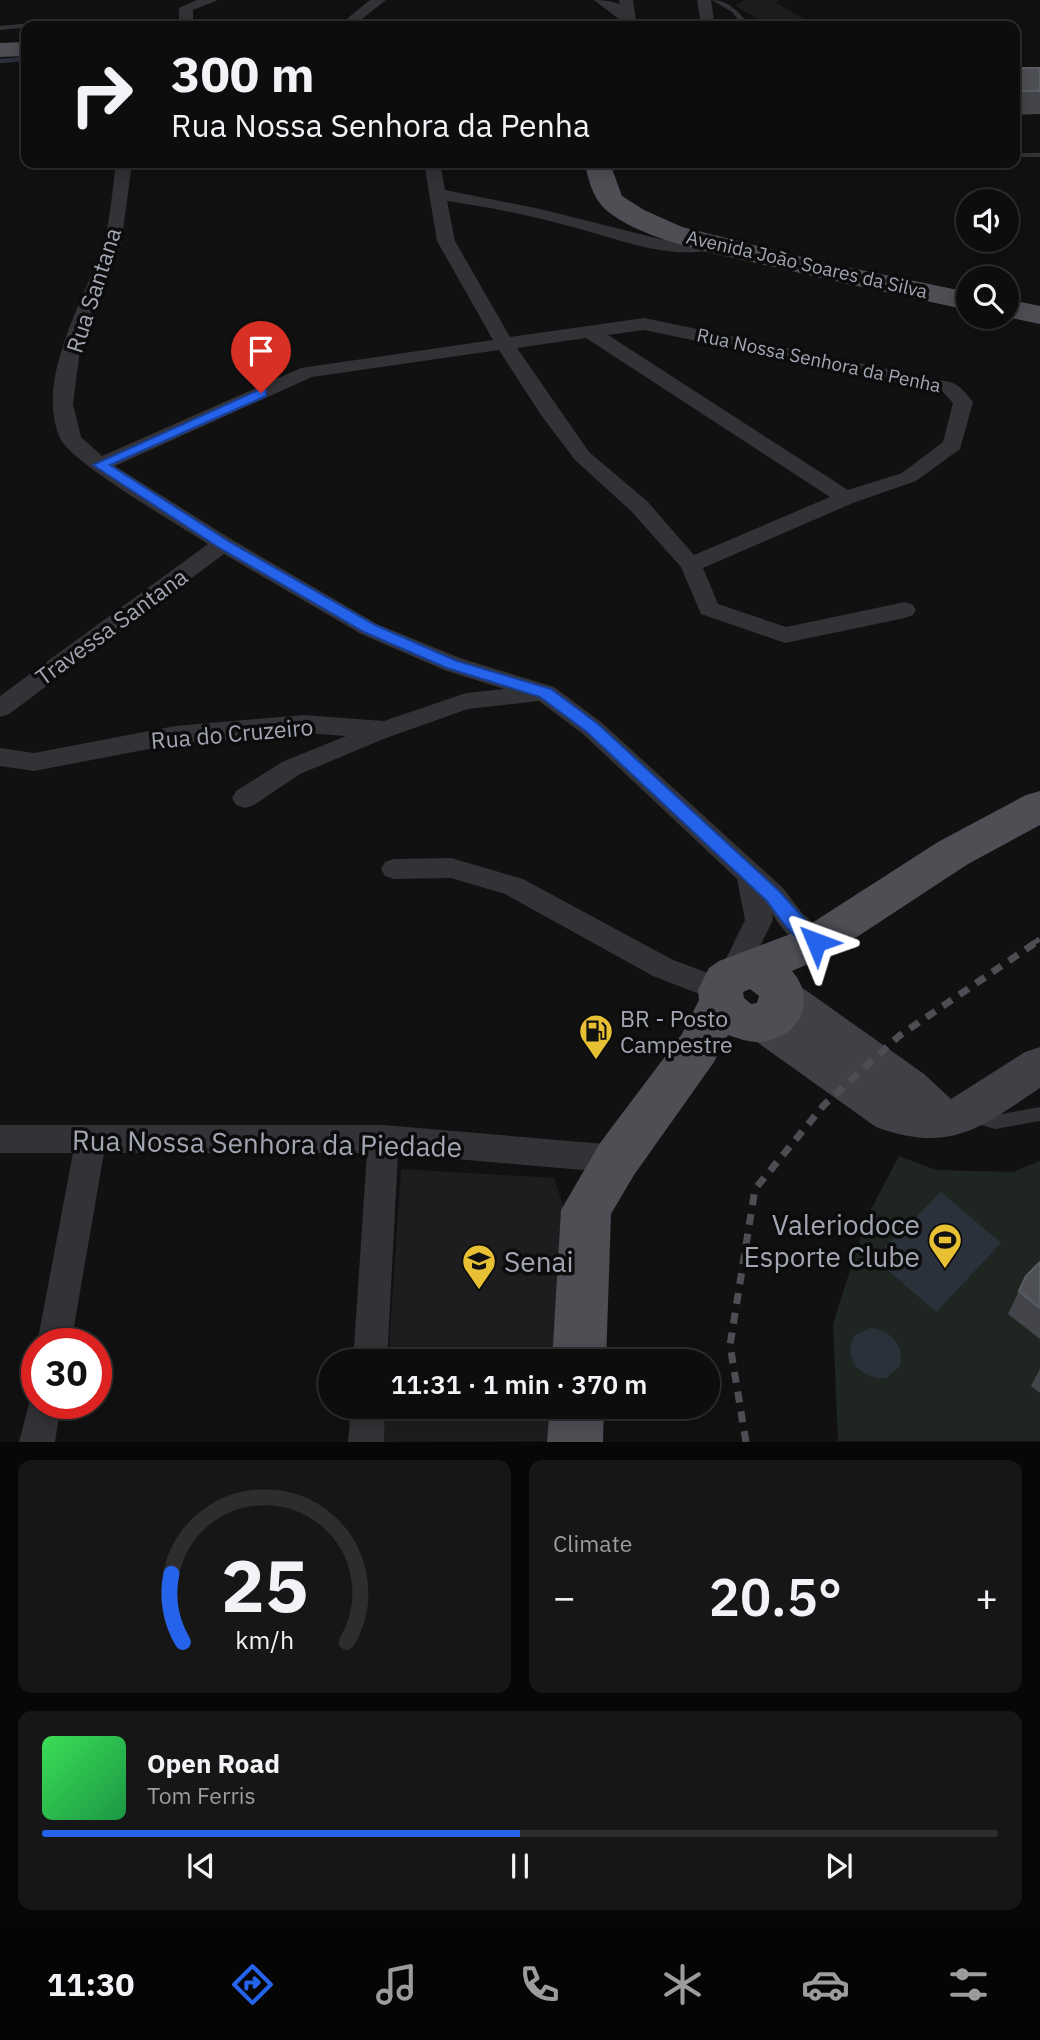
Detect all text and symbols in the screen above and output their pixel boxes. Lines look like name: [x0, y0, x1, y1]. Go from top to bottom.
text: 300 m: [171, 42, 315, 105]
icon: right: [56, 49, 147, 140]
text: Rua Nossa Senhora da Penha: [171, 104, 590, 146]
map controls: [956, 189, 1019, 329]
button: sound: [956, 189, 1019, 252]
street label: Rua Santana: [59, 224, 127, 356]
street label: Avenida João Soares da Silva: [684, 225, 930, 303]
button: search: [956, 266, 1019, 329]
pin: [231, 321, 291, 393]
street label: Rua Nossa Senhora da Penha: [695, 322, 943, 398]
icon: arrive: [242, 332, 280, 370]
street label: Travessa Santana: [29, 561, 193, 691]
street label: Rua do Cruzeiro: [150, 711, 314, 755]
position arrow: [779, 905, 853, 979]
place label: BR - Posto Campestre: [620, 1003, 733, 1059]
fuel station icon: BR - Posto Campestre: [577, 1012, 615, 1061]
street label: Rua Nossa Senhora da Piedade: [72, 1121, 462, 1165]
place label: Valeriodoce Esporte Clube: [744, 1206, 920, 1275]
sports icon: Valeriodoce Esporte Clube: [926, 1221, 964, 1270]
school or university icon: Senai: [460, 1242, 498, 1291]
place label: Senai: [504, 1243, 574, 1280]
speed limit sign: 30: [21, 1328, 112, 1419]
text: 11:31 · 1 min · 370 m: [391, 1367, 647, 1401]
text: Climate: [553, 1528, 632, 1558]
text: 25: [221, 1538, 308, 1633]
text: 20.5°: [709, 1563, 842, 1630]
text: −: [553, 1572, 576, 1621]
text: +: [975, 1572, 998, 1621]
text: km/h: [235, 1623, 294, 1656]
text: Open Road: [147, 1746, 280, 1780]
text: Tom Ferris: [147, 1780, 256, 1810]
icon: previous: [182, 1847, 220, 1885]
icon: pause: [501, 1847, 539, 1885]
icon: next: [820, 1847, 858, 1885]
icon: directions: [228, 1960, 277, 2009]
icon: music: [372, 1960, 421, 2009]
icon: phone: [515, 1960, 564, 2009]
icon: climate: [658, 1960, 707, 2009]
icon: car: [801, 1960, 850, 2009]
icon: filters: [944, 1960, 993, 2009]
text: 11:30: [47, 1963, 134, 2005]

